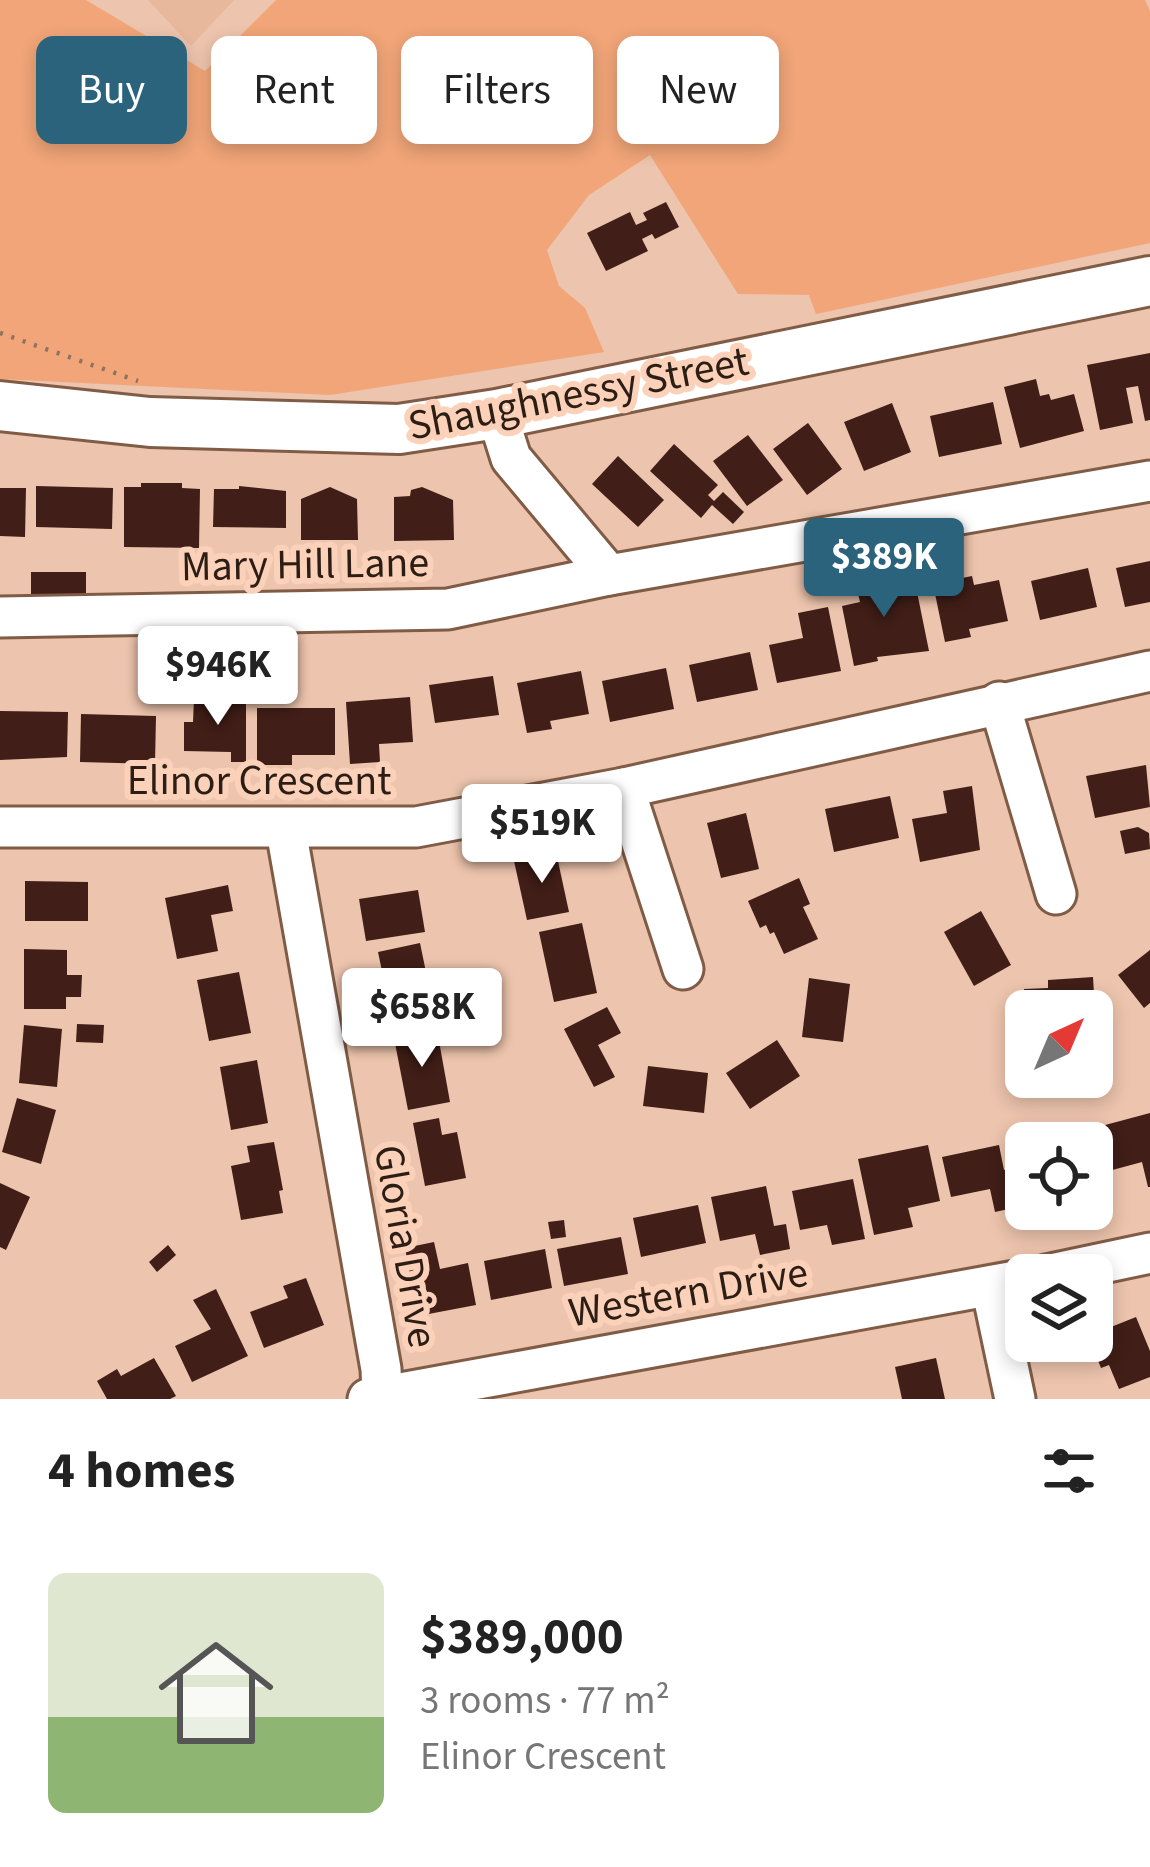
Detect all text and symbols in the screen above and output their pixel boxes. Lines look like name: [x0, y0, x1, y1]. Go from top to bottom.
chip: Buy: [36, 36, 187, 144]
chip: Rent: [211, 36, 377, 144]
chip: Filters: [401, 36, 593, 144]
chip: New: [617, 36, 779, 144]
street label: Shaughnessy Street: [403, 332, 754, 456]
pin: $389K: [800, 518, 968, 620]
text: $389K: [831, 529, 937, 585]
street label: Mary Hill Lane: [180, 533, 430, 597]
pin: $946K: [134, 626, 302, 728]
text: $946K: [165, 637, 271, 693]
street label: Elinor Crescent: [127, 751, 391, 811]
pin: $519K: [458, 784, 626, 886]
text: $519K: [489, 795, 595, 851]
pin: $658K: [338, 968, 506, 1070]
text: $658K: [369, 979, 475, 1035]
north arrow: [1005, 990, 1113, 1098]
map controls: [1005, 990, 1113, 1362]
button: locate: [1005, 1122, 1113, 1230]
street label: Gloria Drive: [358, 1140, 452, 1352]
street label: Western Drive: [564, 1242, 813, 1344]
button: layers: [1005, 1254, 1113, 1362]
text: 4 homes: [48, 1435, 235, 1507]
icon: filters: [1036, 1438, 1102, 1504]
text: $389,000: [420, 1601, 624, 1673]
icon: home: [144, 1621, 288, 1765]
text: 3 rooms · 77 m²: [420, 1673, 670, 1729]
text: Elinor Crescent: [420, 1729, 666, 1785]

